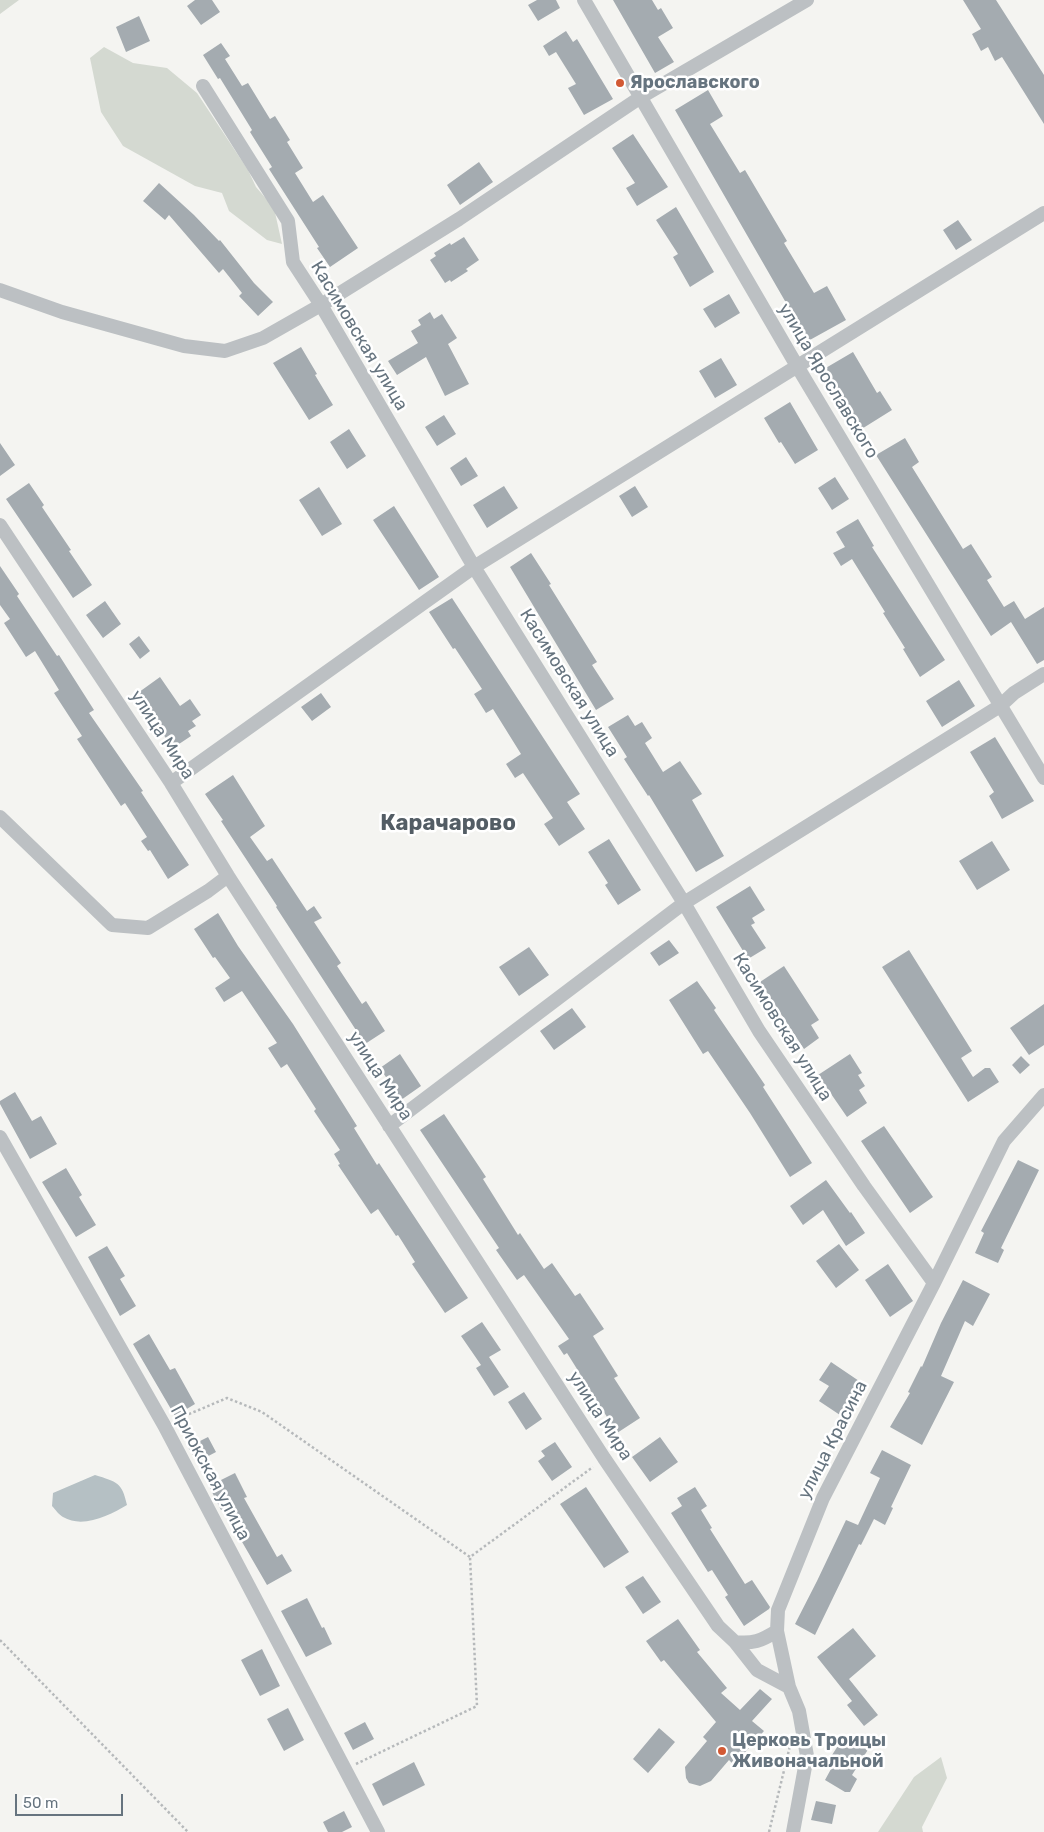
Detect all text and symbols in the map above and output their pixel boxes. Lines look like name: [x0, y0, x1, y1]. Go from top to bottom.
place label: Ярославского: [630, 72, 760, 94]
marker: Ярославского: [614, 77, 626, 89]
street label: Касимовская улица: [306, 257, 412, 415]
street label: улица Ярославского: [773, 300, 883, 462]
street label: Касимовская улица: [515, 605, 623, 761]
street label: улица Мира: [125, 686, 199, 784]
district label: Карачарово: [380, 811, 516, 837]
street label: Касимовская улица: [728, 949, 836, 1105]
street label: улица Мира: [343, 1027, 417, 1125]
street label: улица Мира: [563, 1367, 637, 1465]
street label: улица Красина: [794, 1377, 872, 1503]
street label: Приокская улица: [165, 1402, 255, 1544]
place label: Церковь Троицы Живоначальной: [732, 1730, 886, 1772]
marker: Церковь Троицы Живоначальной: [716, 1745, 728, 1757]
scale bar: [18, 1784, 125, 1816]
text: 50 m: [23, 1794, 58, 1812]

